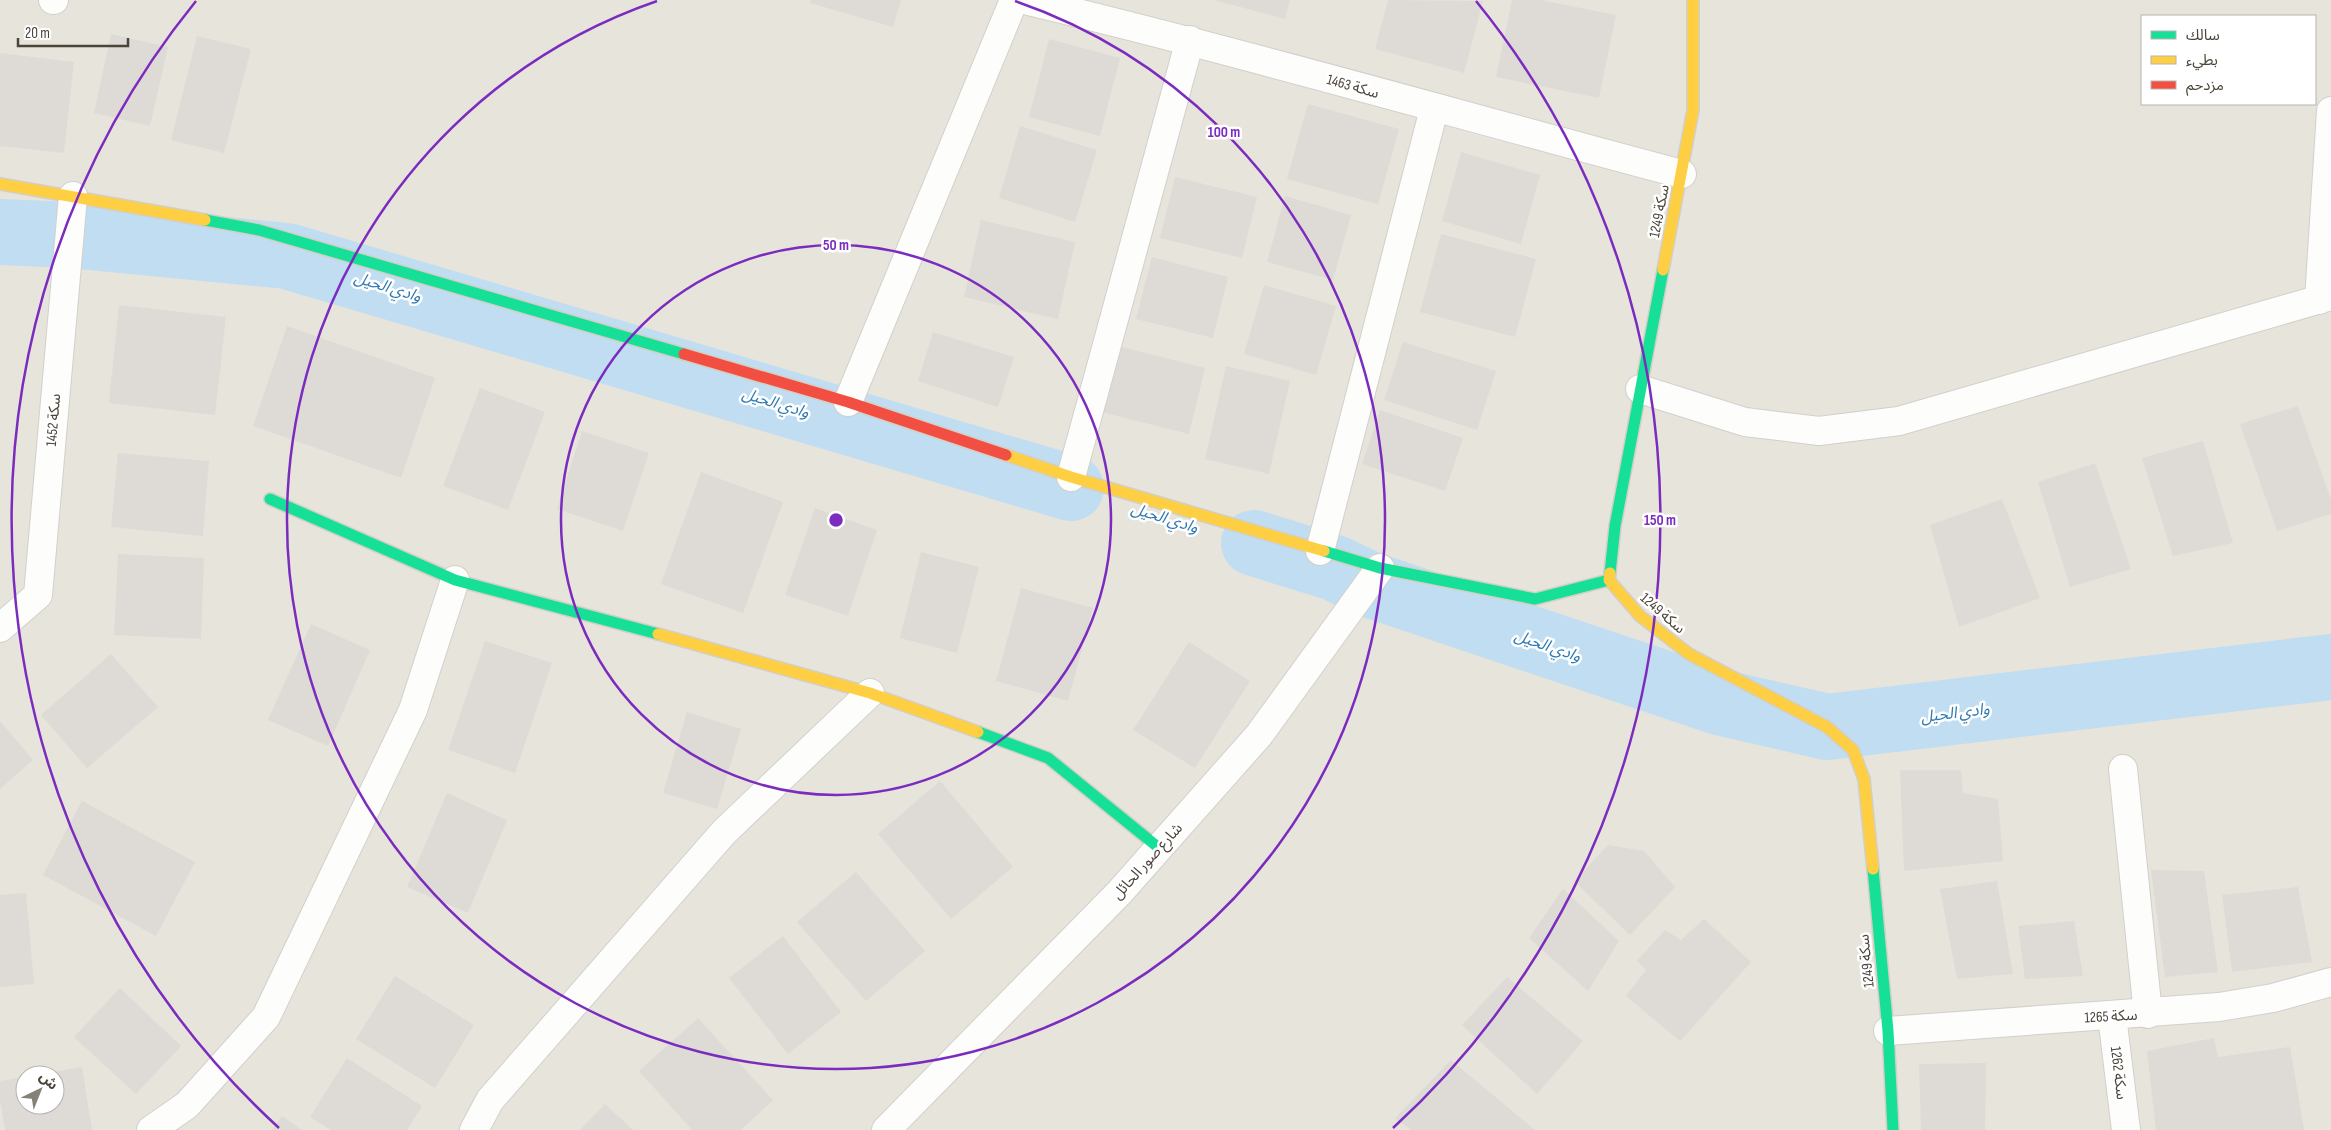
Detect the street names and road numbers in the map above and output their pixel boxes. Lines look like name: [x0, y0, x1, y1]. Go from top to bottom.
street label: سكة 1463: [1325, 70, 1381, 103]
street label: سكة 1249: [1645, 183, 1674, 239]
street label: سكة 1452: [42, 393, 65, 447]
street label: سكة 1249: [1636, 589, 1689, 638]
street label: شارع صور الحائل: [1108, 819, 1188, 905]
street label: سكة 1249: [1854, 933, 1879, 989]
street label: سكة 1265: [2084, 1006, 2138, 1027]
street label: سكة 1262: [2106, 1045, 2131, 1101]

